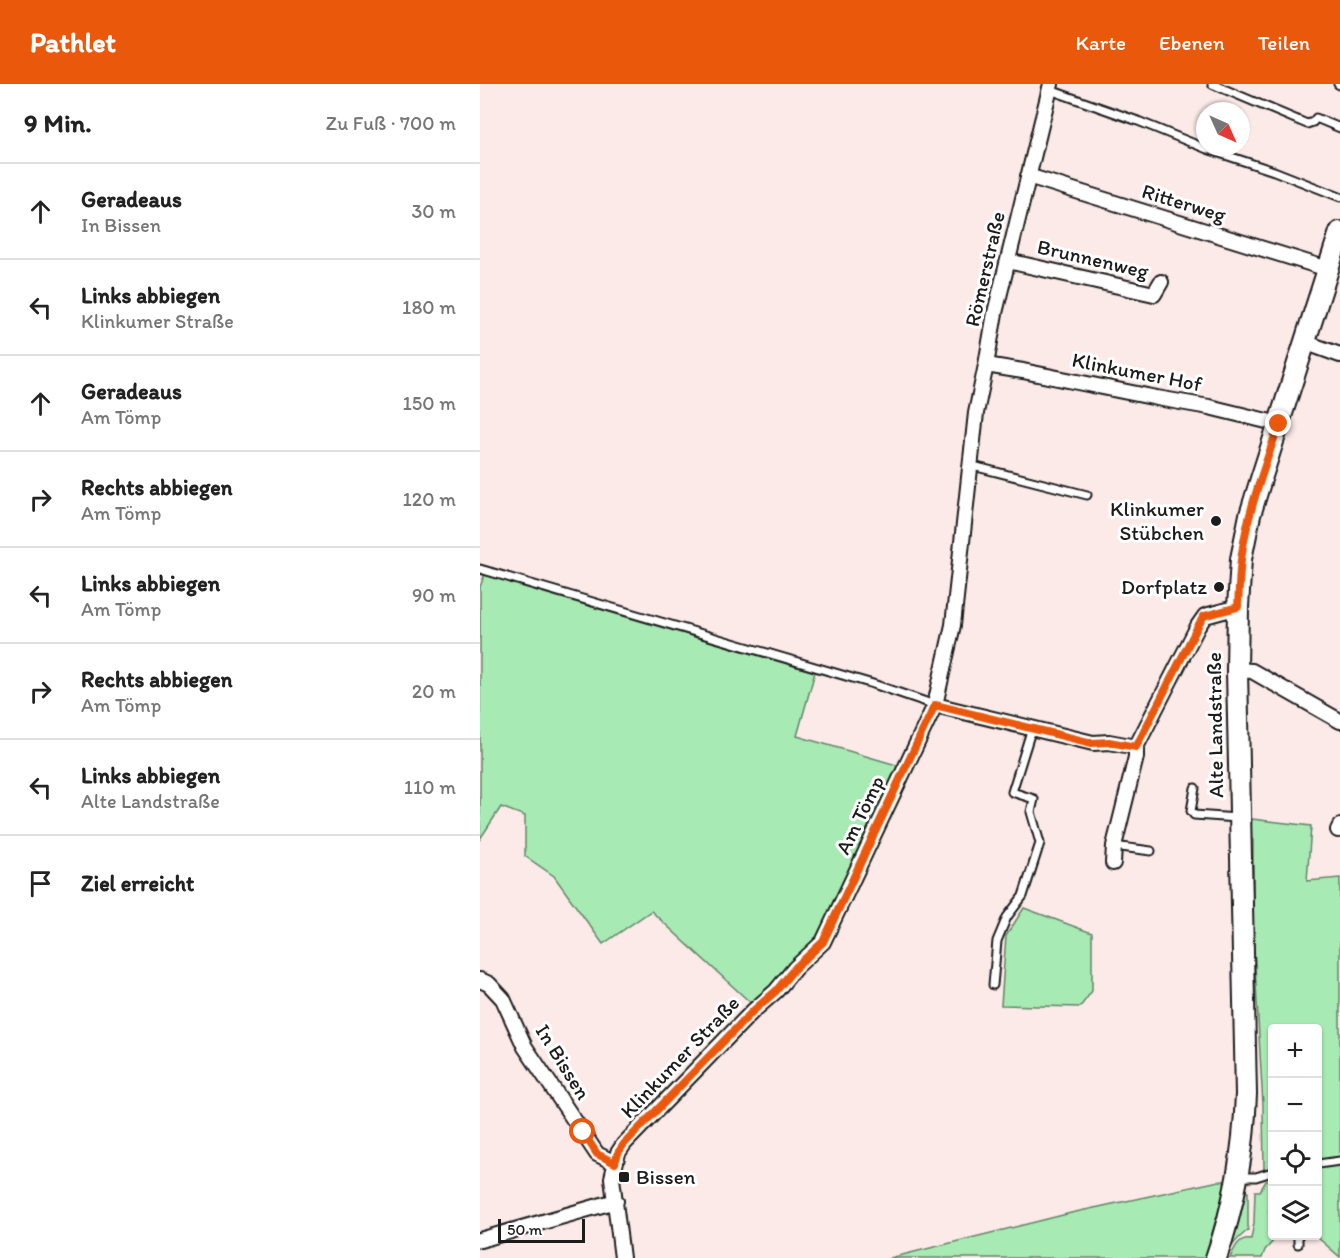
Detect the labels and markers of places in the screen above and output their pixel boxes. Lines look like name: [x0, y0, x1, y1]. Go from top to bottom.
place label: Klinkumer Stübchen: [1110, 496, 1204, 545]
marker: Klinkumer Stübchen: [1209, 514, 1223, 528]
place label: Dorfplatz: [1121, 574, 1207, 599]
marker: Dorfplatz: [1212, 580, 1226, 594]
place label: Bissen: [636, 1164, 696, 1189]
marker: Bissen: [617, 1170, 631, 1184]

